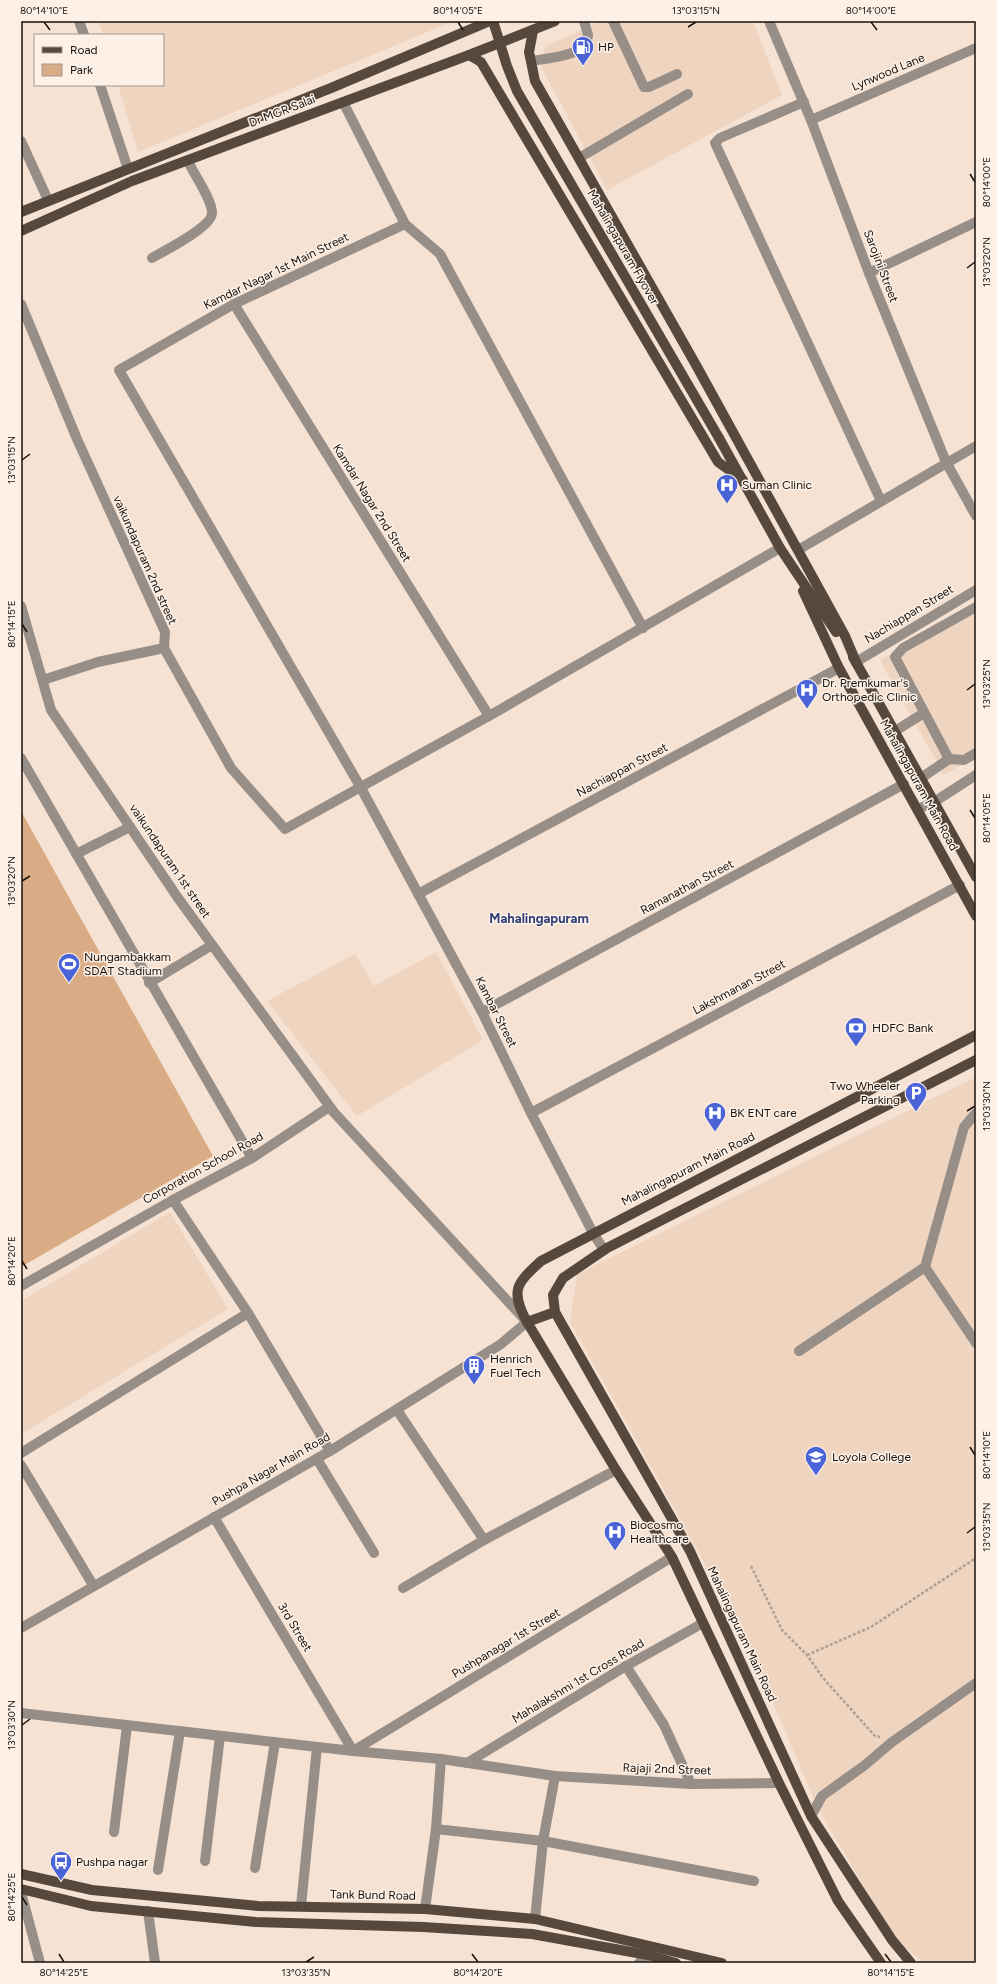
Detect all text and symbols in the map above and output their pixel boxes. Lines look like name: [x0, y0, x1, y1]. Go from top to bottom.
text: 80°14'10"E: [20, 4, 68, 17]
text: 80°14'05"E: [433, 4, 483, 17]
text: 13°03'15"N: [672, 4, 720, 17]
text: 80°14'00"E: [846, 4, 896, 17]
legend: [34, 34, 164, 86]
fuel station icon: HP: [570, 34, 596, 67]
place label: HP: [598, 40, 614, 54]
text: Road: [70, 43, 98, 57]
street label: Lynwood Lane: [849, 50, 927, 94]
text: Park: [70, 63, 93, 77]
street label: Dr MGR Salai: [247, 92, 317, 130]
text: 80°14'00"E: [980, 157, 993, 207]
street label: Mahalingapuram Flyover: [584, 187, 662, 307]
street label: Sarojini Street: [861, 228, 901, 305]
street label: Kamdar Nagar 1st Main Street: [201, 230, 351, 312]
text: 13°03'20"N: [980, 237, 993, 287]
text: 13°03'15"N: [5, 436, 18, 484]
street label: Kamdar Nagar 2nd Street: [330, 441, 414, 565]
hospital icon: Suman Clinic: [714, 472, 740, 505]
place label: Suman Clinic: [742, 478, 813, 492]
street label: vaikundapuram 2nd street: [110, 493, 180, 627]
street label: Nachiappan Street: [862, 582, 956, 646]
text: 80°14'15"E: [5, 600, 18, 648]
text: 13°03'25"N: [980, 659, 993, 709]
place label: Dr. Premkumar's Orthopedic Clinic: [822, 676, 917, 704]
hospital icon: Dr. Premkumar's Orthopedic Clinic: [794, 677, 820, 710]
street label: Mahalingapuram Main Road: [877, 717, 961, 853]
street label: Nachiappan Street: [574, 740, 670, 800]
text: 80°14'05"E: [980, 793, 993, 843]
street label: vaikundapuram 1st street: [127, 801, 214, 921]
text: 13°03'20"N: [5, 856, 18, 906]
street label: Ramanathan Street: [638, 856, 736, 917]
district label: Mahalingapuram: [489, 911, 589, 926]
place label: Nungambakkam SDAT Stadium: [84, 950, 171, 978]
sports icon: Nungambakkam SDAT Stadium: [56, 951, 82, 984]
street label: Lakshmanan Street: [690, 956, 788, 1017]
street label: Kambar Street: [472, 974, 520, 1050]
bank icon: HDFC Bank: [843, 1015, 869, 1048]
place label: HDFC Bank: [872, 1021, 934, 1035]
place label: Two Wheeler Parking: [830, 1079, 900, 1107]
parking icon: Two Wheeler Parking: [903, 1080, 929, 1113]
text: 13°03'30"N: [980, 1081, 993, 1131]
hospital icon: BK ENT care: [702, 1100, 728, 1133]
place label: BK ENT care: [730, 1106, 797, 1120]
street label: Corporation School Road: [140, 1129, 266, 1207]
street label: Mahalingapuram Main Road: [619, 1129, 757, 1209]
text: 80°14'20"E: [5, 1236, 18, 1286]
place label: Henrich Fuel Tech: [490, 1352, 541, 1380]
building icon: Henrich Fuel Tech: [461, 1353, 487, 1386]
street label: Pushpa Nagar Main Road: [209, 1429, 333, 1509]
text: 80°14'10"E: [980, 1431, 993, 1479]
school or university icon: Loyola College: [803, 1444, 829, 1477]
place label: Loyola College: [832, 1450, 911, 1464]
text: 13°03'35"N: [980, 1502, 993, 1552]
place label: Biocosmo Healthcare: [630, 1518, 689, 1546]
hospital icon: Biocosmo Healthcare: [602, 1519, 628, 1552]
street label: Mahalingapuram Main Road: [704, 1564, 780, 1704]
street label: 3rd Street: [275, 1600, 315, 1654]
street label: Pushpanagar 1st Street: [449, 1605, 563, 1681]
street label: Mahalakshmi 1st Cross Road: [510, 1636, 646, 1726]
text: 13°03'30"N: [5, 1700, 18, 1750]
street label: Rajaji 2nd Street: [622, 1760, 712, 1778]
bus stop icon: Pushpa nagar: [48, 1849, 74, 1882]
place label: Pushpa nagar: [76, 1855, 148, 1869]
text: 80°14'25"E: [5, 1872, 18, 1922]
street label: Tank Bund Road: [330, 1887, 416, 1903]
text: 80°14'25"E: [39, 1966, 89, 1979]
text: 13°03'35"N: [281, 1966, 331, 1979]
text: 80°14'20"E: [453, 1966, 503, 1979]
text: 80°14'15"E: [867, 1966, 915, 1979]

